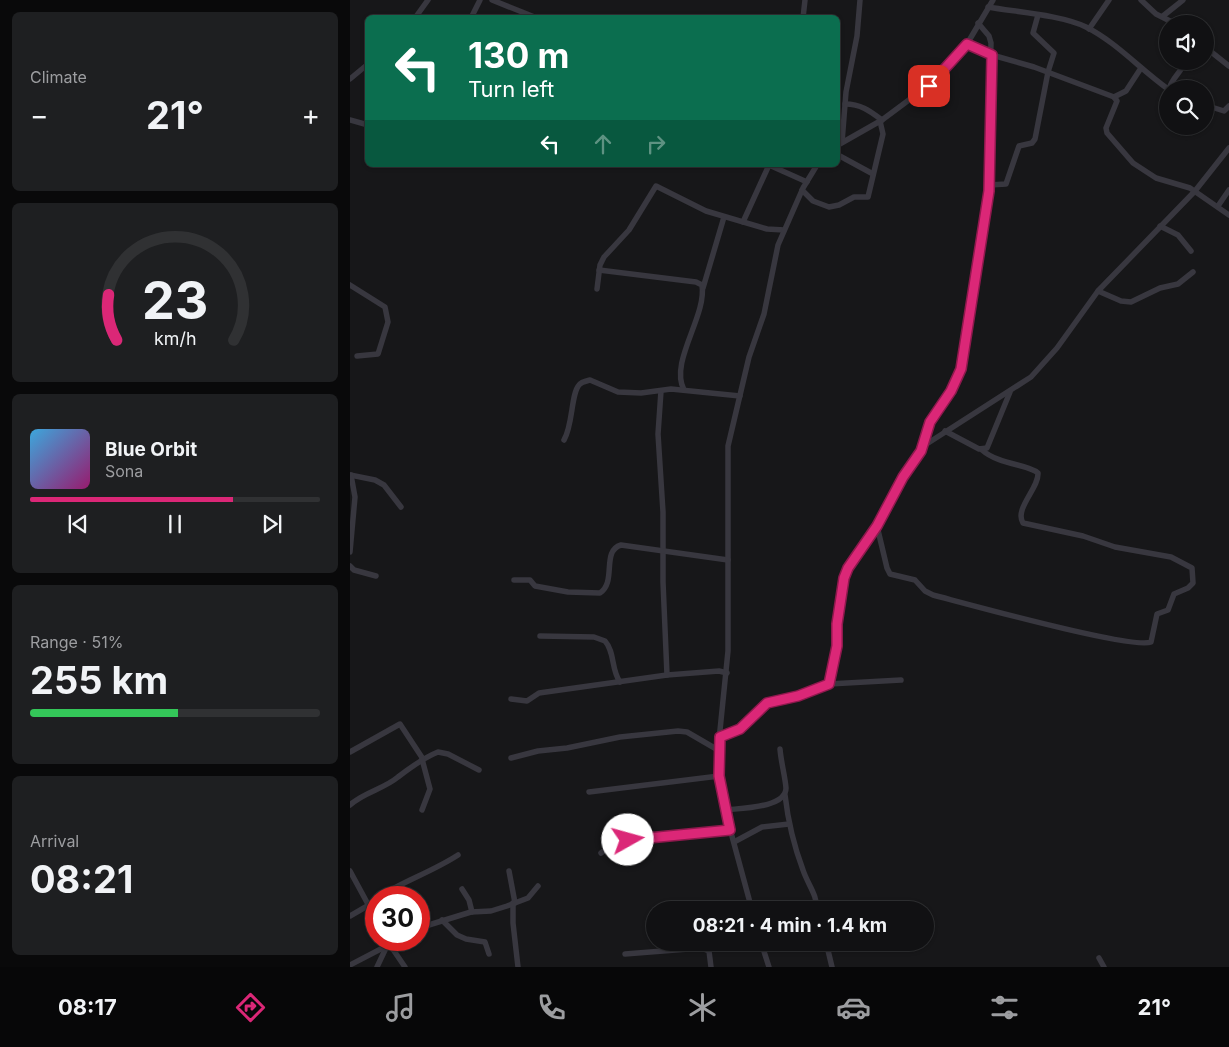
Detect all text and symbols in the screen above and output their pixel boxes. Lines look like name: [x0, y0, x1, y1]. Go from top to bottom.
map controls: [1159, 15, 1214, 135]
button: sound: [1159, 15, 1214, 70]
text: 130 m: [468, 34, 570, 76]
icon: left: [385, 35, 450, 100]
pin: [908, 65, 950, 107]
text: Climate: [30, 67, 87, 87]
icon: arrive: [915, 72, 943, 100]
text: Turn left: [468, 76, 554, 102]
button: search: [1159, 80, 1214, 135]
text: 21°: [146, 92, 204, 138]
text: −: [30, 98, 49, 132]
text: +: [301, 98, 320, 132]
icon: left: [536, 130, 564, 158]
icon: ahead: [589, 130, 617, 158]
icon: right: [642, 130, 670, 158]
text: 23: [142, 269, 208, 332]
text: km/h: [154, 328, 196, 349]
text: Blue Orbit: [105, 438, 197, 461]
text: Sona: [105, 461, 143, 481]
icon: previous: [64, 510, 92, 538]
icon: pause: [161, 510, 189, 538]
icon: next: [258, 510, 286, 538]
text: Range · 51%: [30, 632, 123, 652]
text: 255 km: [30, 657, 168, 703]
position arrow: [601, 813, 653, 865]
text: Arrival: [30, 831, 79, 851]
text: 08:21: [30, 856, 133, 902]
speed limit sign: 30: [365, 886, 430, 951]
text: 08:21 · 4 min · 1.4 km: [693, 914, 887, 937]
icon: directions: [233, 990, 268, 1025]
icon: music: [383, 990, 418, 1025]
icon: phone: [534, 990, 569, 1025]
icon: climate: [685, 990, 720, 1025]
icon: car: [836, 990, 871, 1025]
icon: filters: [987, 990, 1022, 1025]
text: 08:17: [58, 994, 117, 1020]
text: 21°: [1138, 994, 1171, 1020]

